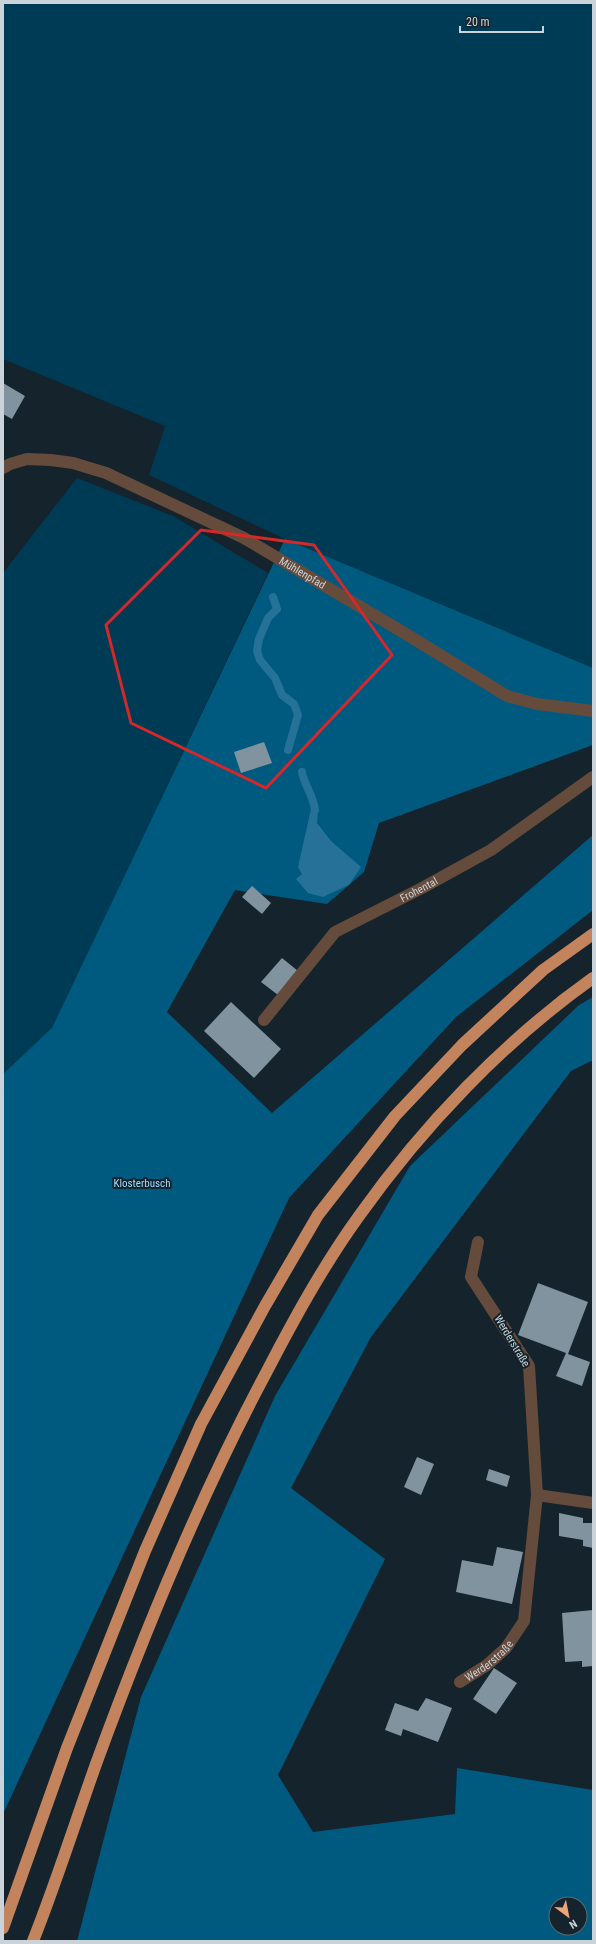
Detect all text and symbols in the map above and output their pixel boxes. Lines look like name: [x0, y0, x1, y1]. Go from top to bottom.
scale bar: [460, 8, 543, 34]
text: 20 m: [466, 15, 490, 29]
street label: Mühlenpfad: [277, 554, 328, 591]
street label: Frohental: [398, 874, 440, 905]
park label: Klosterbusch: [114, 1177, 170, 1190]
street label: Werderstraße: [491, 1313, 533, 1369]
street label: Werderstraße: [462, 1638, 516, 1684]
north arrow: [548, 1896, 588, 1936]
text: N: [567, 1917, 579, 1931]

